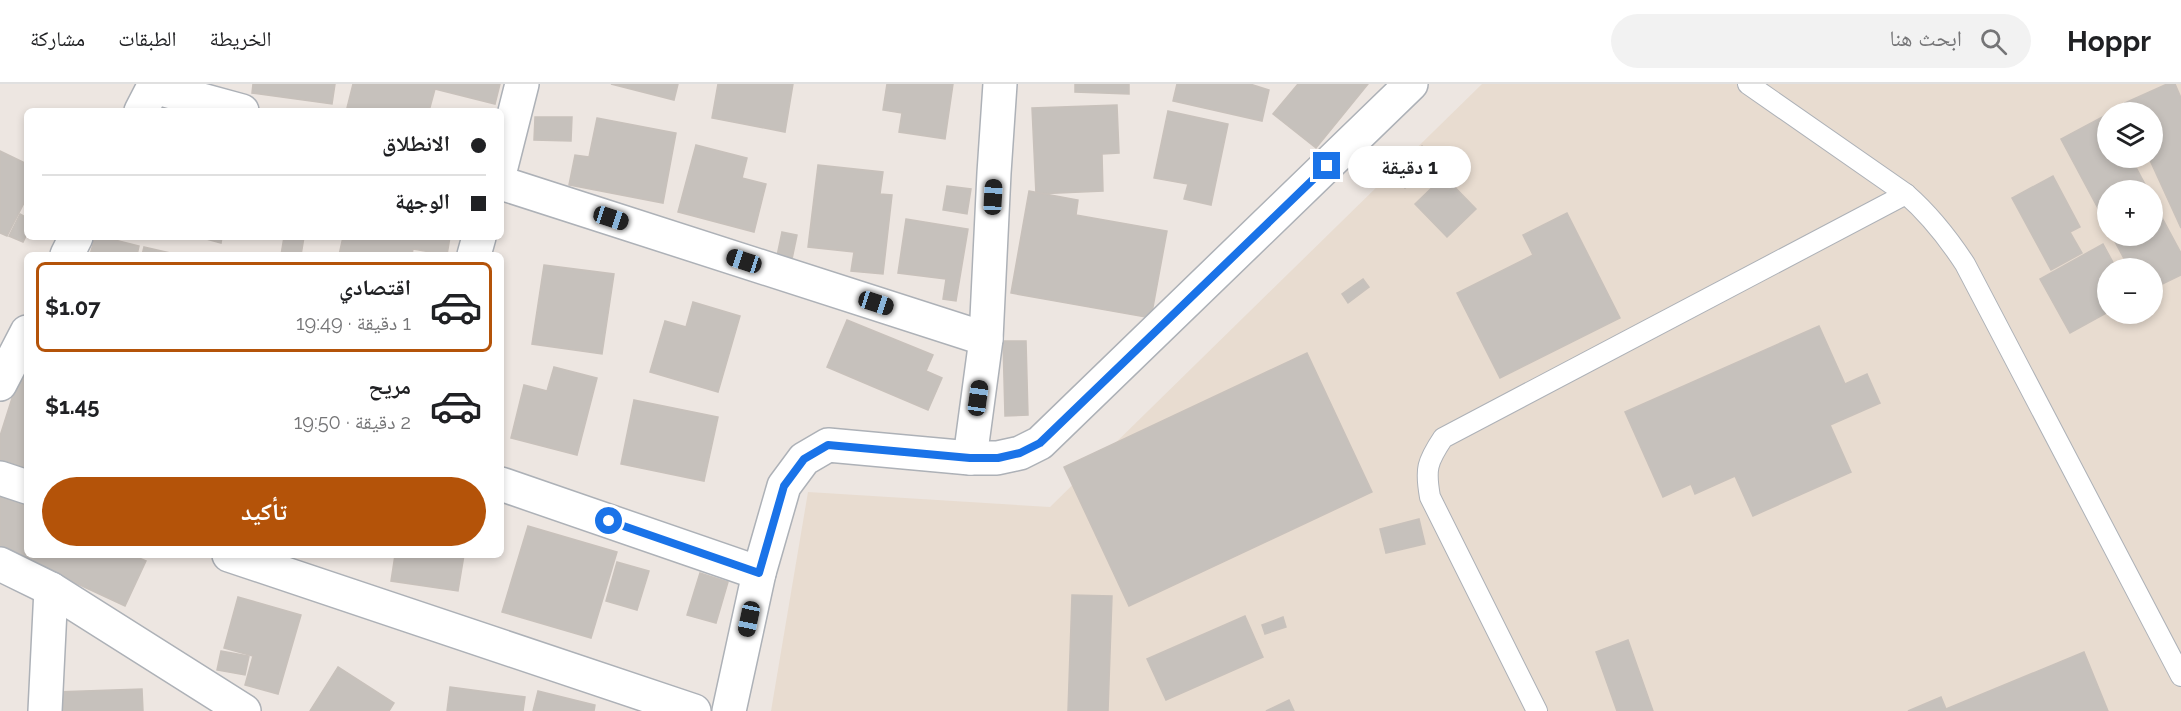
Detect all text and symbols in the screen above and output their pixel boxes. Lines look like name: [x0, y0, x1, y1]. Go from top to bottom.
search box: [1611, 14, 2031, 68]
text: ابحث هنا: [1889, 25, 1962, 51]
icon: search: [1977, 25, 2010, 58]
text: Hoppr: [2067, 25, 2151, 58]
text: مشاركة: [30, 26, 85, 51]
text: الطبقات: [118, 26, 177, 51]
text: الخريطة: [210, 26, 271, 51]
map controls: [2097, 102, 2163, 324]
button: layers: [2097, 102, 2163, 168]
text: الانطلاق: [382, 130, 450, 156]
callout: 1 دقيقة: [1348, 145, 1471, 187]
route end: [1313, 152, 1340, 179]
text: 1 دقيقة: [1381, 155, 1438, 179]
car: [983, 179, 1003, 215]
button: +: [2097, 180, 2163, 246]
text: الوجهة: [395, 188, 450, 214]
car: [591, 204, 631, 232]
car: [724, 247, 764, 275]
button: −: [2097, 258, 2163, 324]
text: اقتصادي: [339, 274, 411, 300]
icon: car: [429, 280, 483, 334]
car: [856, 289, 896, 317]
text: $1.07: [45, 294, 101, 320]
text: 1 دقيقة · 19:49: [296, 311, 411, 335]
text: مريح: [368, 373, 411, 399]
icon: car: [429, 379, 483, 433]
car: [967, 379, 989, 417]
text: $1.45: [45, 393, 100, 419]
text: 2 دقيقة · 19:50: [294, 410, 411, 434]
button: تأكيد: [42, 477, 486, 546]
route start: [595, 507, 622, 534]
car: [736, 600, 762, 638]

